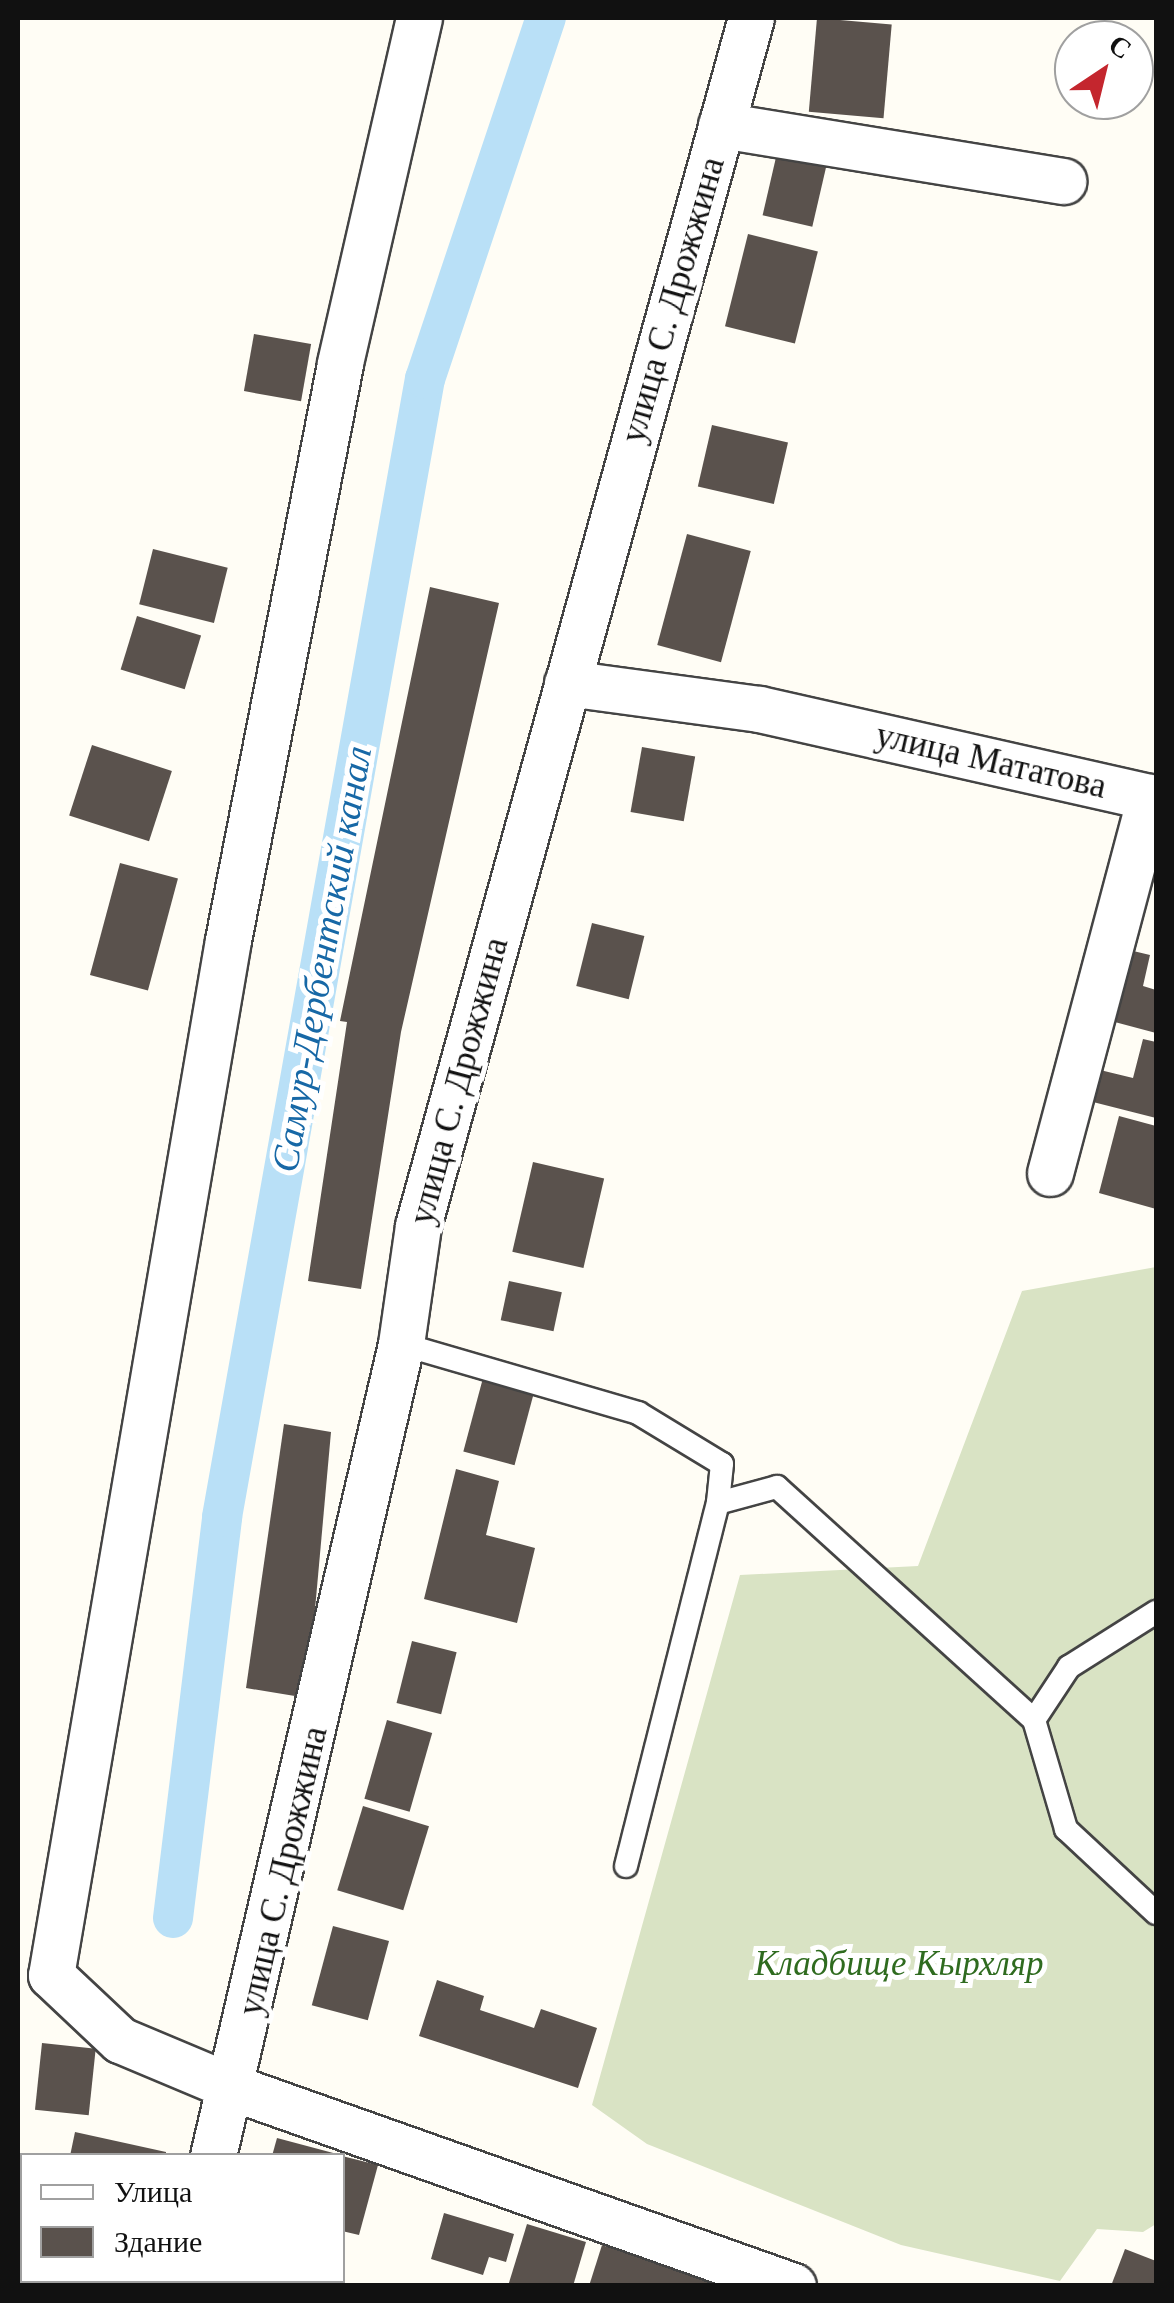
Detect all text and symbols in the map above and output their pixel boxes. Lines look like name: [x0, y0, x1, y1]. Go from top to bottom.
north arrow: [1054, 20, 1154, 120]
text: С: [1103, 28, 1138, 65]
street label: улица С. Дрожжина: [612, 152, 734, 448]
street label: улица Мататова: [872, 714, 1110, 808]
water label: Самур-Дербентский канал: [262, 743, 382, 1175]
street label: улица С. Дрожжина: [400, 933, 518, 1229]
street label: улица С. Дрожжина: [229, 1722, 337, 2020]
park label: Кладбище Кырхляр: [754, 1943, 1044, 1985]
legend: [20, 2153, 345, 2283]
text: Улица: [114, 2175, 192, 2208]
text: Здание: [114, 2225, 202, 2258]

